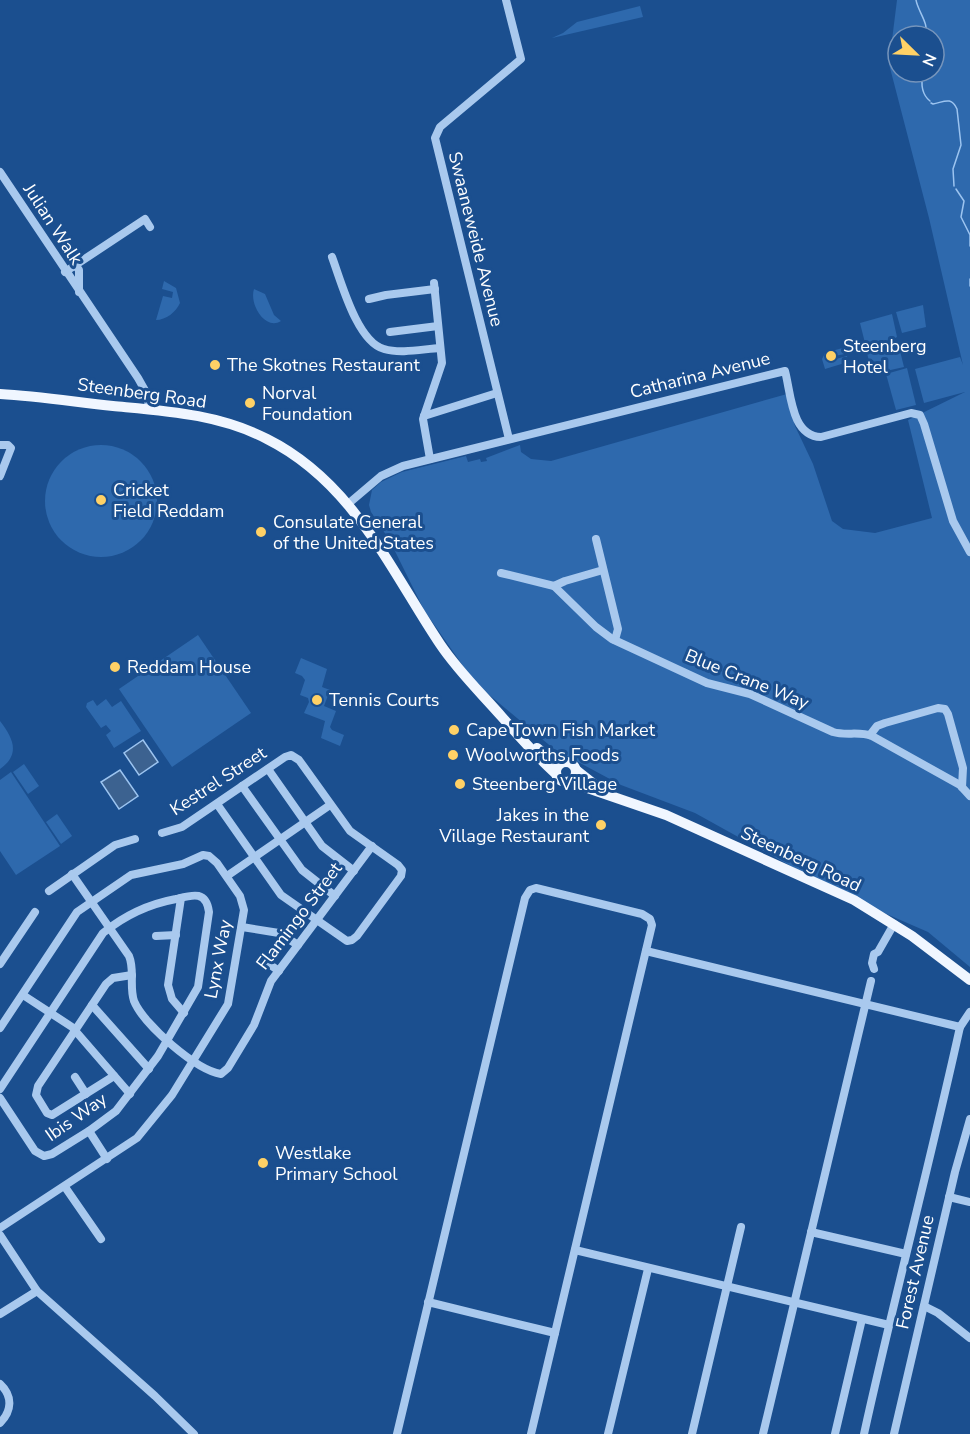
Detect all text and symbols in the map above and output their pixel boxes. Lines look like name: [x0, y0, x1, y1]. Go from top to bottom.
north arrow: [886, 24, 946, 84]
text: N: [916, 50, 941, 70]
street label: Swaaneweide Avenue: [443, 149, 509, 329]
street label: Julian Walk: [17, 178, 89, 270]
place label: Steenberg Hotel: [843, 334, 927, 379]
street label: Catharina Avenue: [627, 346, 773, 404]
marker: Steenberg Hotel: [824, 349, 838, 363]
place label: The Skotnes Restaurant: [227, 353, 420, 377]
marker: The Skotnes Restaurant: [208, 358, 222, 372]
street label: Steenberg Road: [76, 372, 208, 414]
place label: Norval Foundation: [262, 381, 353, 426]
marker: Norval Foundation: [243, 396, 257, 410]
place label: Cricket Field Reddam: [113, 478, 224, 523]
marker: Cricket Field Reddam: [94, 493, 108, 507]
place label: Consulate General of the United States: [273, 510, 434, 555]
marker: Consulate General of the United States: [254, 525, 268, 539]
street label: Blue Crane Way: [681, 643, 813, 715]
place label: Reddam House: [127, 655, 251, 679]
marker: Reddam House: [108, 660, 122, 674]
place label: Tennis Courts: [329, 688, 439, 712]
marker: Tennis Courts: [310, 693, 324, 707]
place label: Cape Town Fish Market: [466, 718, 656, 742]
marker: Cape Town Fish Market: [447, 723, 461, 737]
street label: Kestrel Street: [165, 740, 271, 821]
place label: Woolworths Foods: [465, 743, 619, 767]
marker: Woolworths Foods: [446, 748, 460, 762]
place label: Steenberg Village: [472, 772, 617, 796]
marker: Steenberg Village: [453, 777, 467, 791]
place label: Jakes in the Village Restaurant: [438, 803, 590, 848]
marker: Jakes in the Village Restaurant: [594, 818, 608, 832]
street label: Steenberg Road: [737, 821, 865, 897]
street label: Flamingo Street: [251, 857, 348, 975]
street label: Lynx Way: [199, 917, 238, 1001]
street label: Ibis Way: [40, 1087, 112, 1147]
place label: Westlake Primary School: [275, 1141, 398, 1186]
marker: Westlake Primary School: [256, 1156, 270, 1170]
street label: Forest Avenue: [890, 1213, 940, 1331]

